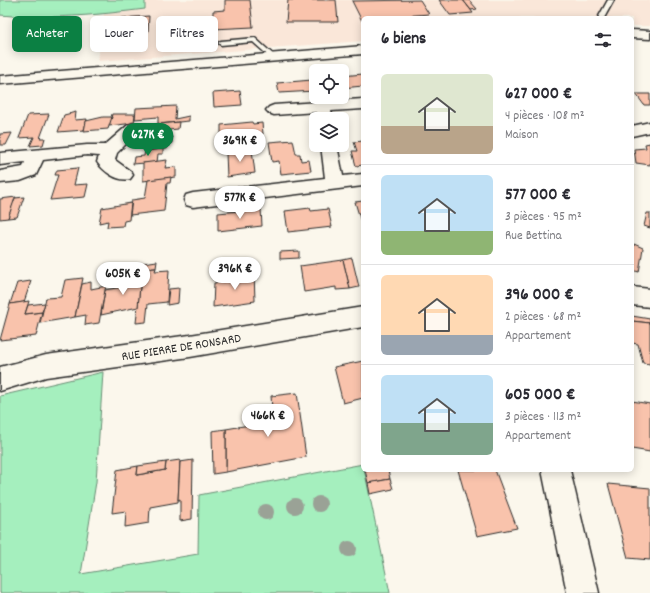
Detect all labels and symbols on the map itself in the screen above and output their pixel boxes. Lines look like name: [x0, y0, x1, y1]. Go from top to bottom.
pin: 627K €: [115, 123, 181, 157]
pin: 369K €: [207, 129, 273, 163]
pin: 577K €: [207, 186, 273, 220]
pin: 396K €: [202, 257, 268, 291]
pin: 605K €: [90, 262, 156, 296]
street label: RUE PIERRE DE RONSARD: [120, 330, 243, 367]
pin: 466K €: [235, 404, 301, 438]

